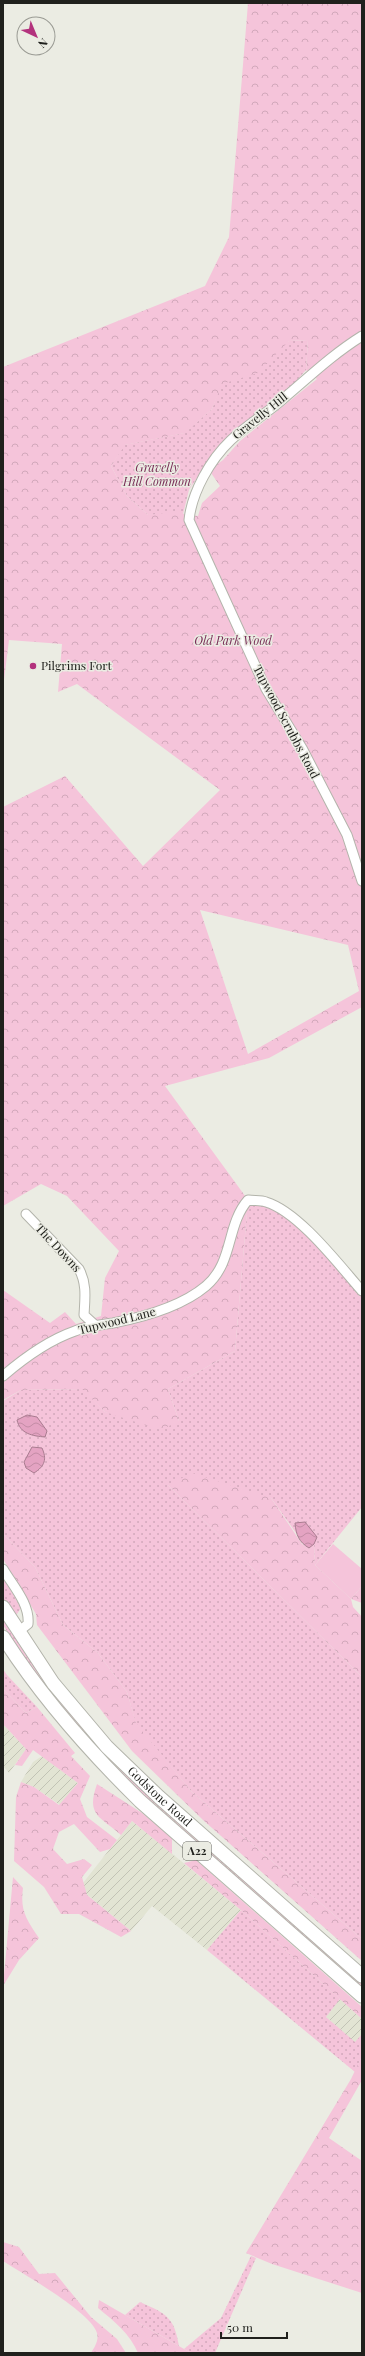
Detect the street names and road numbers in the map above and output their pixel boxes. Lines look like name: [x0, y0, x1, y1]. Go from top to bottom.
street label: Gravelly Hill: [228, 388, 291, 442]
street label: Tupwood Scrubbs Road: [250, 662, 324, 781]
street label: The Downs: [32, 1220, 85, 1275]
street label: Tupwood Lane: [76, 1303, 157, 1337]
street label: Godstone Road: [125, 1762, 196, 1829]
road number: A22: [183, 1842, 211, 1860]

